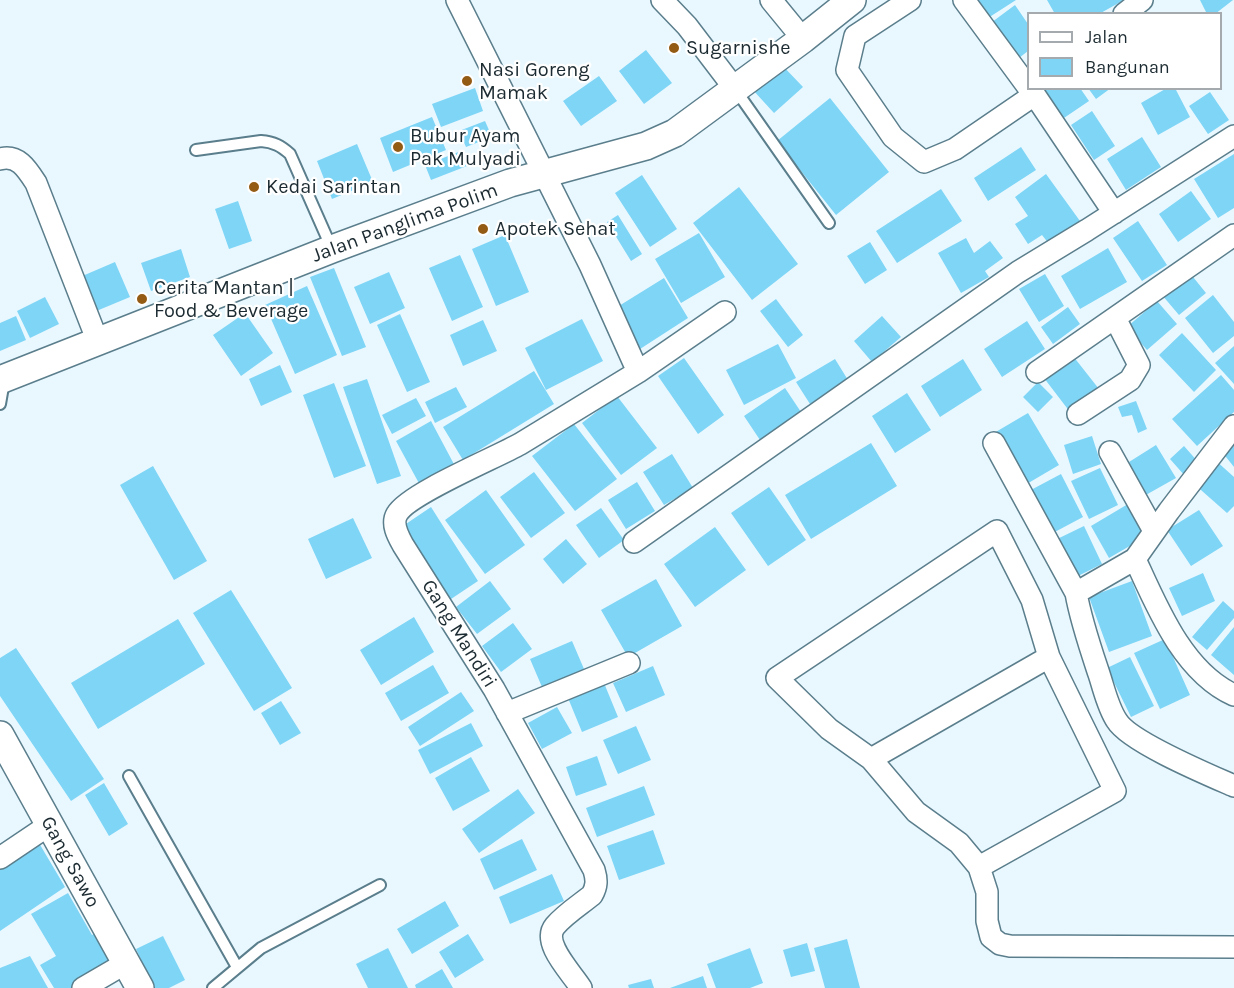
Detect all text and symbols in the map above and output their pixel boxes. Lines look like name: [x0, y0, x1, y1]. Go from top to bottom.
legend: [1027, 12, 1222, 90]
text: Jalan: [1085, 26, 1128, 48]
place label: Sugarnishe: [686, 36, 791, 60]
marker: Sugarnishe: [667, 41, 681, 55]
text: Bangunan: [1085, 56, 1170, 78]
place label: Nasi Goreng Mamak: [479, 58, 590, 105]
marker: Nasi Goreng Mamak: [460, 74, 474, 88]
place label: Bubur Ayam Pak Mulyadi: [410, 124, 521, 171]
marker: Bubur Ayam Pak Mulyadi: [391, 140, 405, 154]
place label: Kedai Sarintan: [266, 175, 401, 199]
street label: Jalan Panglima Polim: [309, 178, 501, 268]
marker: Kedai Sarintan: [247, 180, 261, 194]
place label: Apotek Sehat: [495, 217, 616, 241]
marker: Apotek Sehat: [476, 222, 490, 236]
place label: Cerita Mantan | Food & Beverage: [154, 276, 308, 323]
marker: Cerita Mantan | Food & Beverage: [135, 292, 149, 306]
street label: Gang Mandiri: [416, 575, 502, 693]
street label: Gang Sawo: [35, 812, 105, 912]

